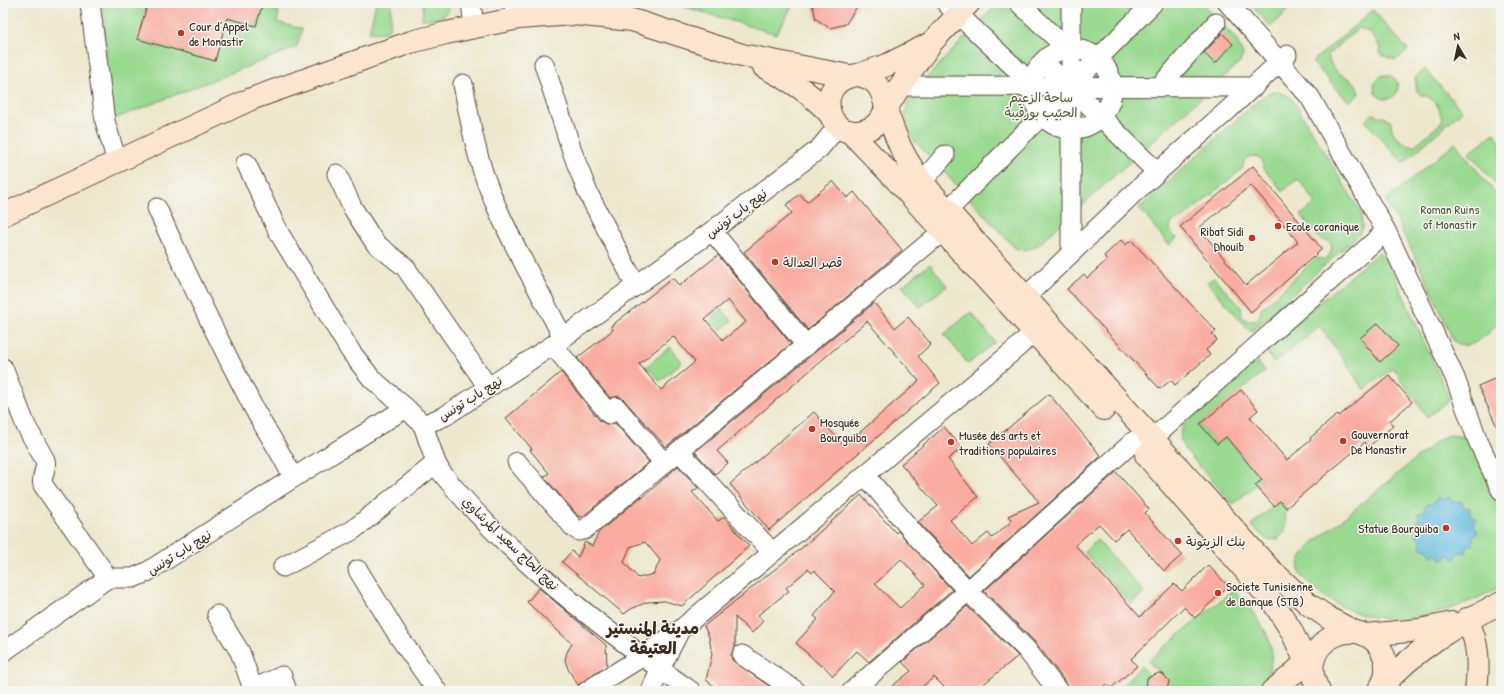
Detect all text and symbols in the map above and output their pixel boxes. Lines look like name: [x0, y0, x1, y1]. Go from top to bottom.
place label: Cour d’Appel de Monastir: [189, 17, 249, 50]
north arrow: [1438, 26, 1478, 66]
marker: Cour d’Appel de Monastir: [176, 28, 186, 38]
text: N: [1452, 29, 1461, 43]
park label: ساحة الزعيم الحبيب بورقيبة: [1004, 88, 1078, 121]
street label: نهج باب تونس: [702, 184, 771, 243]
park label: Roman Ruins of Monastir: [1421, 200, 1479, 233]
place label: Ecole coranique: [1286, 217, 1359, 235]
marker: Ecole coranique: [1273, 221, 1283, 231]
place label: Ribat Sidi Dhouib: [1200, 222, 1244, 255]
marker: Ribat Sidi Dhouib: [1247, 233, 1257, 243]
place label: قصر العدالة: [783, 253, 842, 271]
marker: قصر العدالة: [770, 257, 780, 267]
street label: نهج باب تونس: [435, 371, 506, 426]
place label: Mosquée Bourguiba: [820, 413, 866, 446]
marker: Mosquée Bourguiba: [807, 424, 817, 434]
place label: Gouvernorat De Monastir: [1351, 425, 1409, 458]
place label: Musée des arts et traditions populaires: [959, 426, 1056, 459]
marker: Gouvernorat De Monastir: [1338, 436, 1348, 446]
marker: Musée des arts et traditions populaires: [946, 437, 956, 447]
street label: نهج الحاج سعيد المرشاوي: [458, 492, 563, 595]
place label: Statue Bourguiba: [1358, 519, 1438, 537]
marker: Statue Bourguiba: [1441, 523, 1451, 533]
street label: نهج باب تونس: [144, 525, 215, 580]
place label: بنك الزيتونة: [1186, 532, 1246, 550]
marker: بنك الزيتونة: [1173, 536, 1183, 546]
place label: Societe Tunisienne de Banque (STB): [1226, 577, 1313, 610]
marker: Societe Tunisienne de Banque (STB): [1213, 588, 1223, 598]
district label: مدينة المنستير العتيقة: [605, 616, 699, 659]

